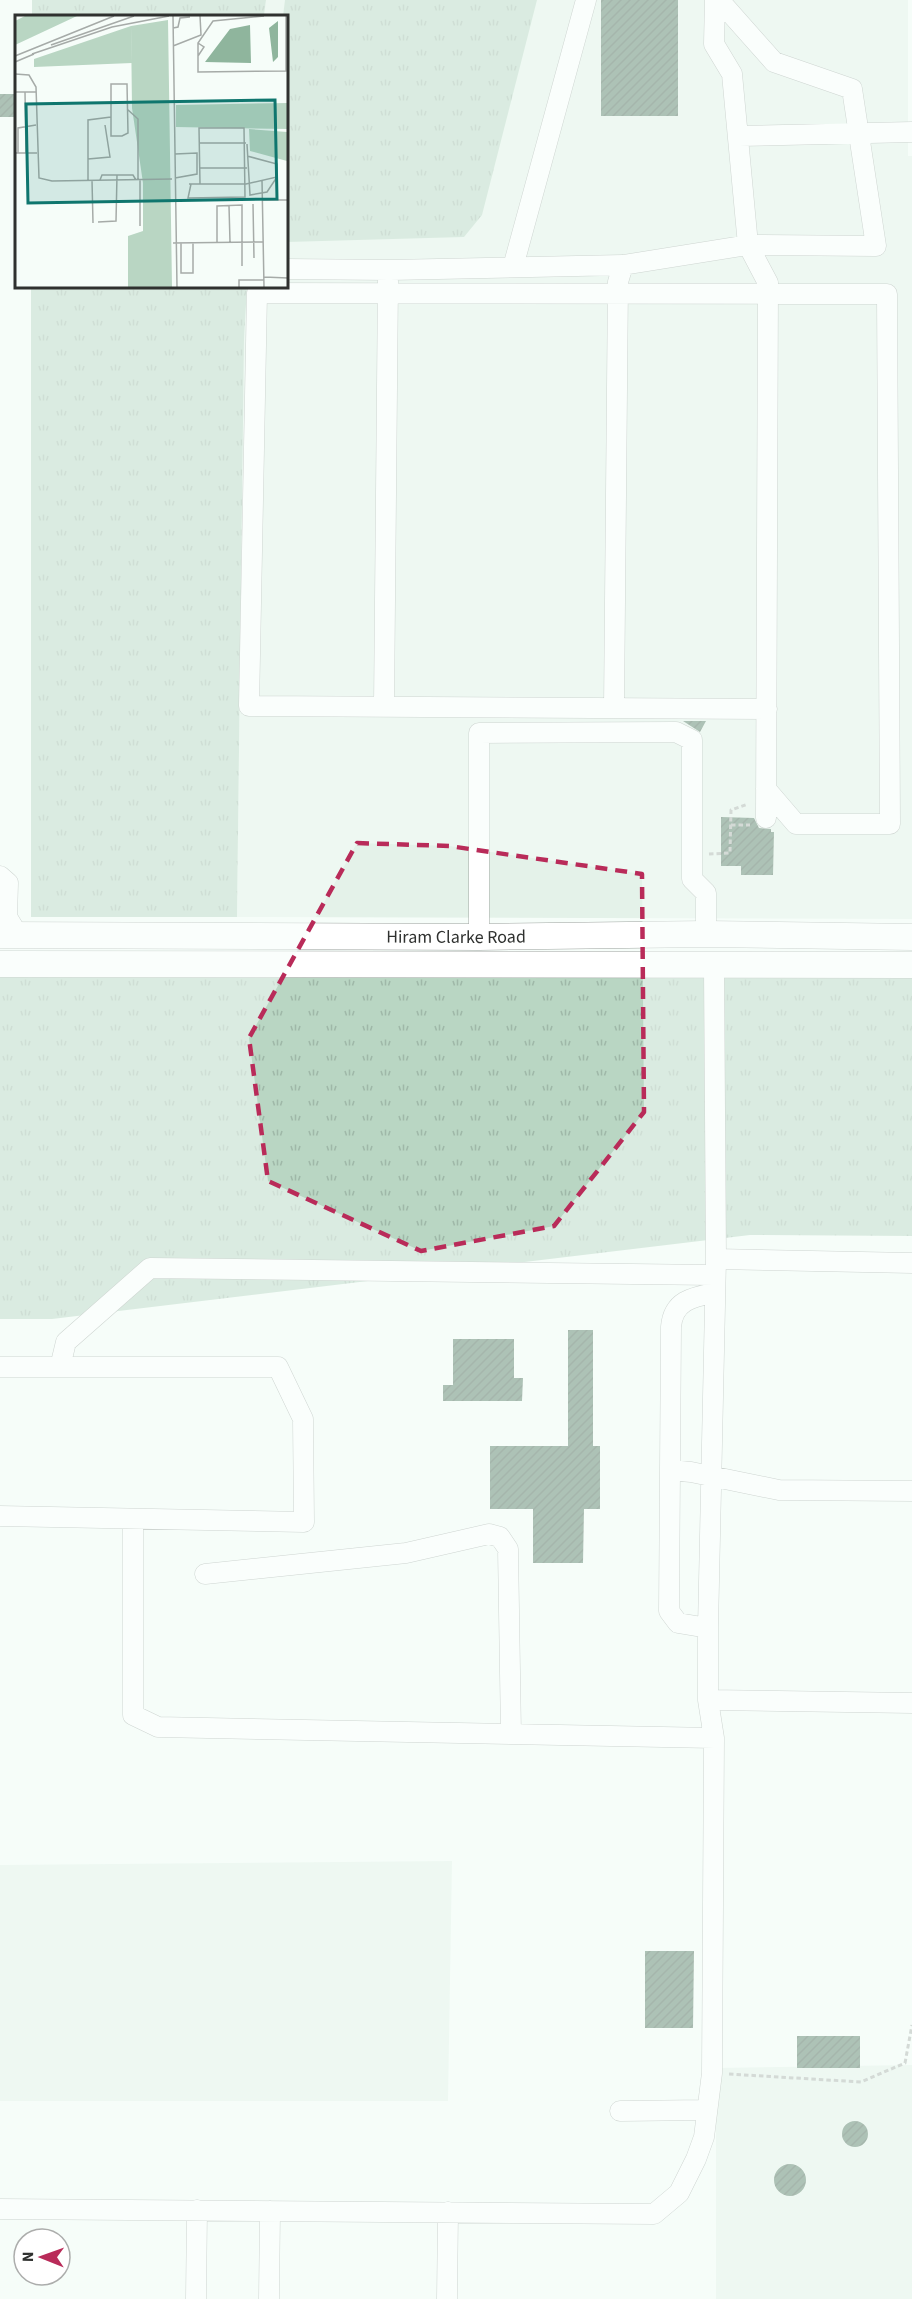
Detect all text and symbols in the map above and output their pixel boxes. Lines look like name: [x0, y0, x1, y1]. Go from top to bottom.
inset map: [15, 15, 288, 288]
street label: Hiram Clarke Road: [386, 924, 526, 950]
north arrow: [12, 2227, 72, 2287]
text: N: [17, 2251, 39, 2262]

